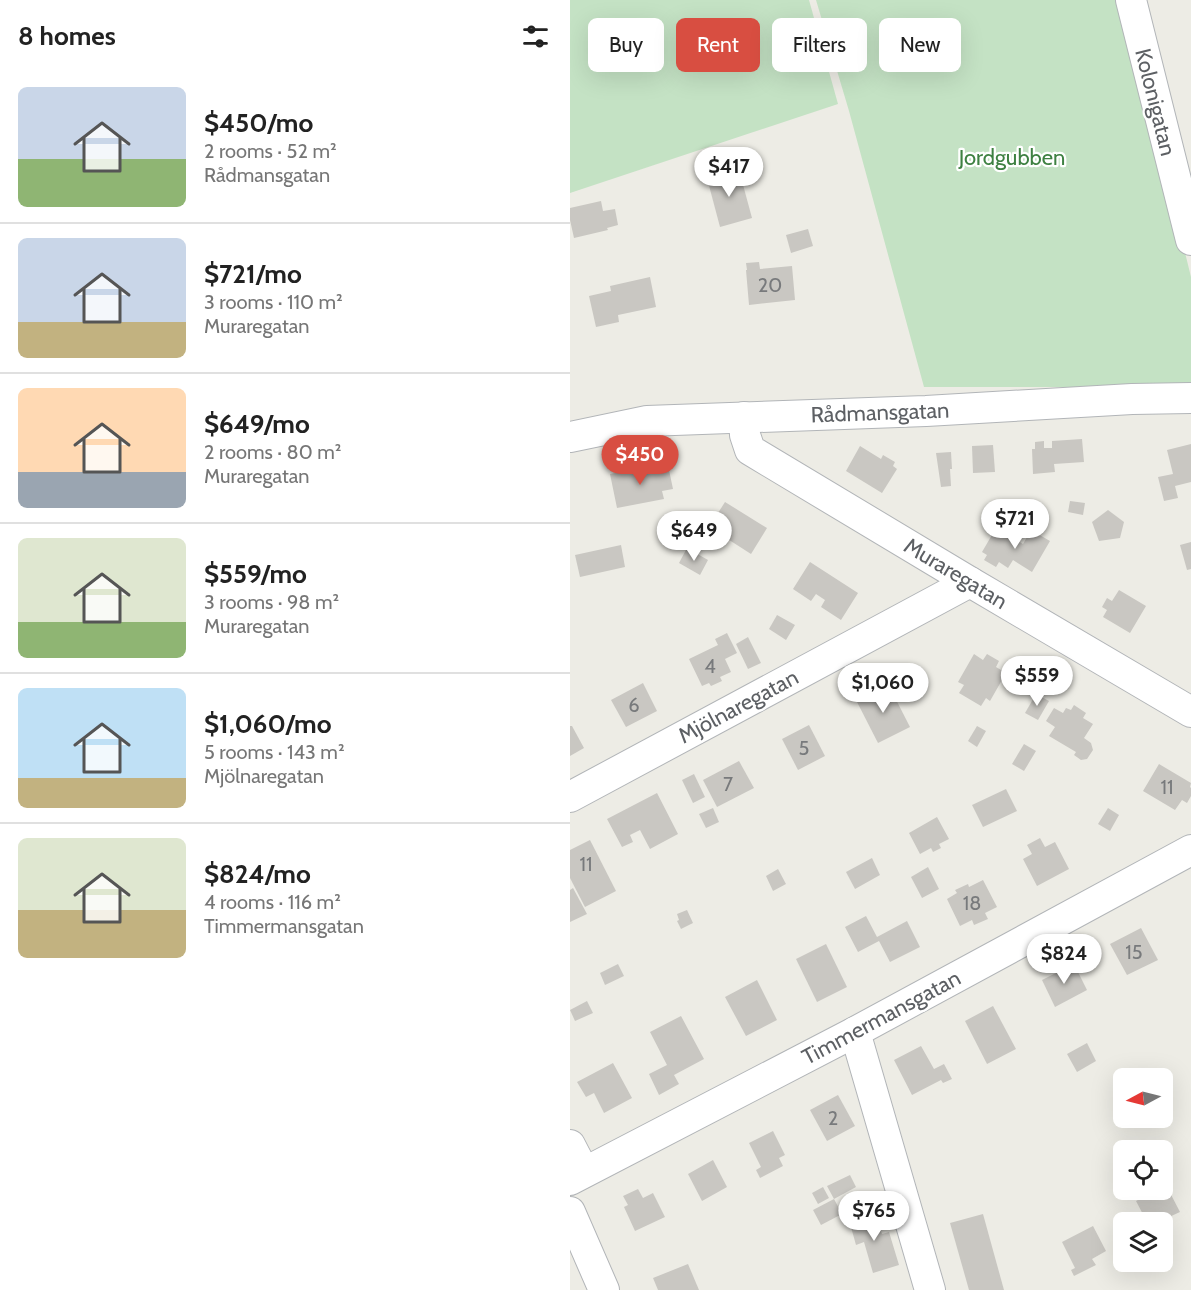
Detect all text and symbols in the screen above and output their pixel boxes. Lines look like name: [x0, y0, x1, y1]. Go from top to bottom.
chip: Buy: [588, 18, 664, 72]
chip: Rent: [676, 18, 760, 72]
chip: Filters: [772, 18, 867, 72]
chip: New: [879, 18, 961, 72]
text: 8 homes: [18, 20, 116, 52]
icon: filters: [519, 20, 552, 53]
street label: Kolonigatan: [1129, 46, 1182, 159]
text: $450/mo: [204, 107, 313, 139]
icon: home: [66, 111, 138, 183]
text: 2 rooms · 52 m²: [204, 139, 337, 163]
park label: Jordgubben: [958, 144, 1065, 171]
pin: $417: [693, 147, 765, 198]
text: $417: [708, 154, 750, 178]
text: Rådmansgatan: [204, 163, 330, 187]
text: $721/mo: [204, 258, 302, 290]
icon: home: [66, 262, 138, 334]
house number: 20: [758, 273, 782, 297]
text: 3 rooms · 110 m²: [204, 290, 343, 314]
text: Muraregatan: [204, 314, 309, 338]
street label: Rådmansgatan: [810, 397, 950, 428]
text: $649/mo: [204, 408, 310, 440]
icon: home: [66, 412, 138, 484]
pin: $450: [604, 435, 676, 486]
text: 2 rooms · 80 m²: [204, 440, 341, 464]
text: $450: [616, 442, 664, 466]
text: Muraregatan: [204, 464, 309, 488]
pin: $721: [979, 499, 1051, 550]
text: $721: [995, 506, 1035, 530]
pin: $649: [658, 511, 730, 562]
text: $649: [671, 518, 717, 542]
street label: Muraregatan: [899, 532, 1012, 615]
text: $559/mo: [204, 558, 307, 590]
icon: home: [66, 562, 138, 634]
text: 3 rooms · 98 m²: [204, 590, 339, 614]
text: Muraregatan: [204, 614, 309, 638]
house number: 4: [704, 654, 716, 678]
pin: $559: [1001, 656, 1073, 707]
pin: $1,060: [834, 663, 932, 714]
text: $559: [1015, 663, 1059, 687]
street label: Mjölnaregatan: [674, 664, 803, 749]
text: $1,060: [852, 670, 914, 694]
house number: 6: [628, 693, 640, 717]
text: $1,060/mo: [204, 708, 332, 740]
icon: home: [66, 712, 138, 784]
house number: 5: [799, 736, 809, 760]
text: 5 rooms · 143 m²: [204, 740, 345, 764]
text: Mjölnaregatan: [204, 764, 324, 788]
house number: 7: [723, 772, 733, 796]
house number: 11: [1160, 775, 1174, 799]
house number: 11: [579, 852, 593, 876]
text: $824/mo: [204, 858, 311, 890]
icon: home: [66, 862, 138, 934]
text: 4 rooms · 116 m²: [204, 890, 341, 914]
house number: 18: [963, 891, 981, 915]
text: Timmermansgatan: [204, 914, 364, 938]
pin: $824: [1028, 934, 1100, 985]
house number: 15: [1125, 940, 1143, 964]
text: $824: [1041, 941, 1087, 965]
street label: Timmermansgatan: [797, 964, 965, 1071]
north arrow: [1113, 1068, 1173, 1128]
map controls: [1113, 1068, 1173, 1272]
house number: 2: [828, 1106, 838, 1130]
button: locate: [1113, 1140, 1173, 1200]
pin: $765: [838, 1191, 910, 1242]
text: $765: [852, 1198, 896, 1222]
button: layers: [1113, 1212, 1173, 1272]

